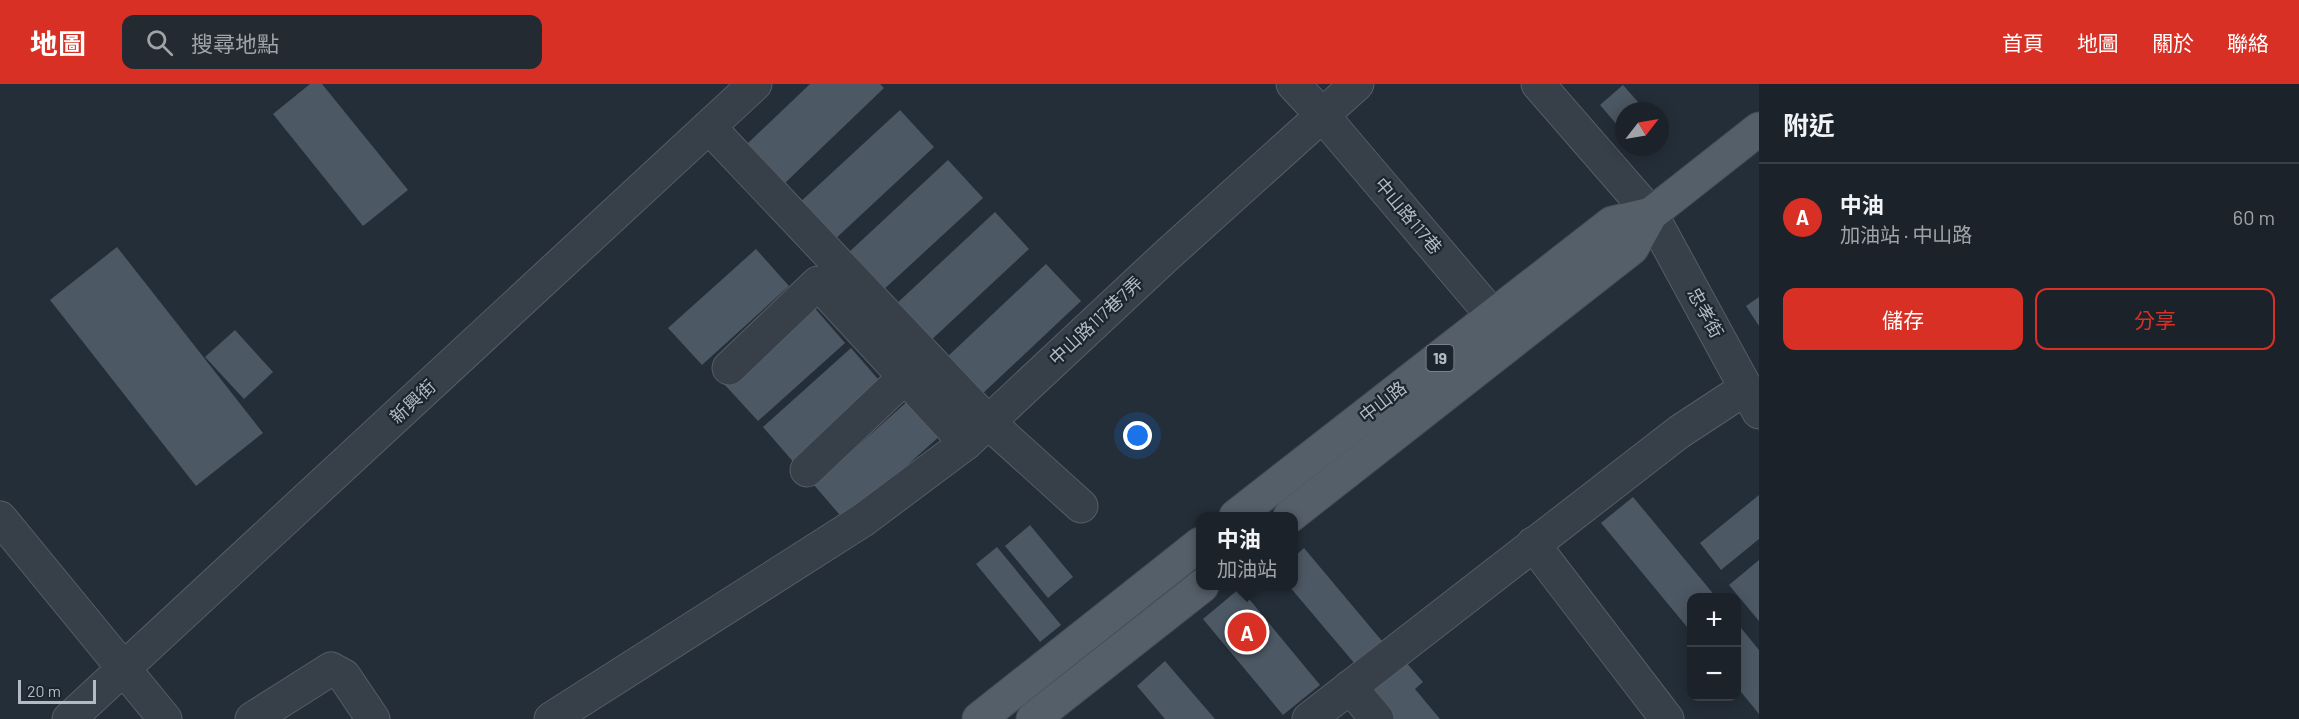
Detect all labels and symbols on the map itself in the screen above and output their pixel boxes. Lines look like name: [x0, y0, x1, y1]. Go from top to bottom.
north arrow: [1615, 102, 1669, 156]
street label: 中山路117巷: [1370, 173, 1447, 258]
street label: 中山路117巷7弄: [1044, 271, 1147, 369]
street label: 忠孝街: [1683, 284, 1729, 341]
road number: 19: [1426, 345, 1454, 371]
street label: 新興街: [385, 375, 440, 428]
street label: 中山路: [1354, 376, 1410, 427]
your location: [1123, 421, 1152, 450]
pin: A: [1228, 610, 1266, 654]
scale bar: [18, 677, 96, 704]

